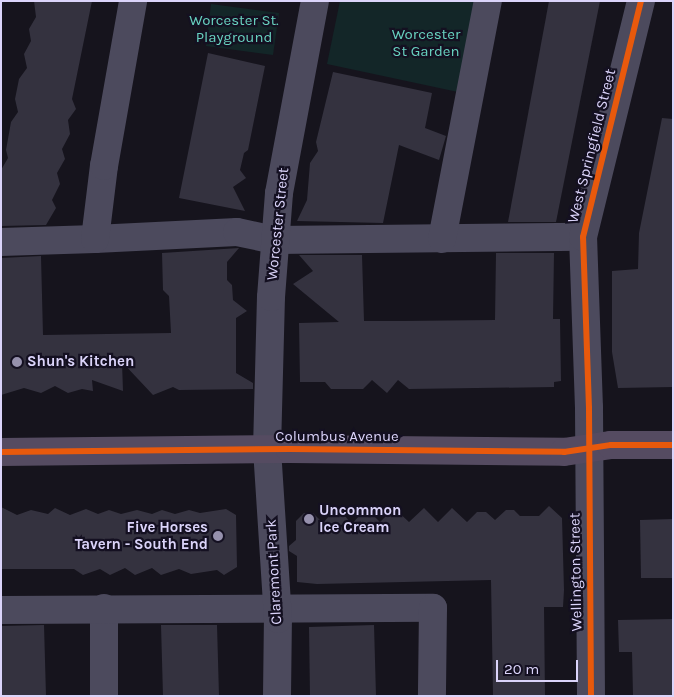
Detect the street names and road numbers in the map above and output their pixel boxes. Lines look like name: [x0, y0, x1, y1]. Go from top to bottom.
street label: West Springfield Street: [564, 67, 620, 225]
street label: Worcester Street: [263, 167, 293, 281]
street label: Columbus Avenue: [275, 428, 399, 446]
street label: Wellington Street: [566, 513, 586, 631]
street label: Claremont Park: [262, 519, 286, 625]

